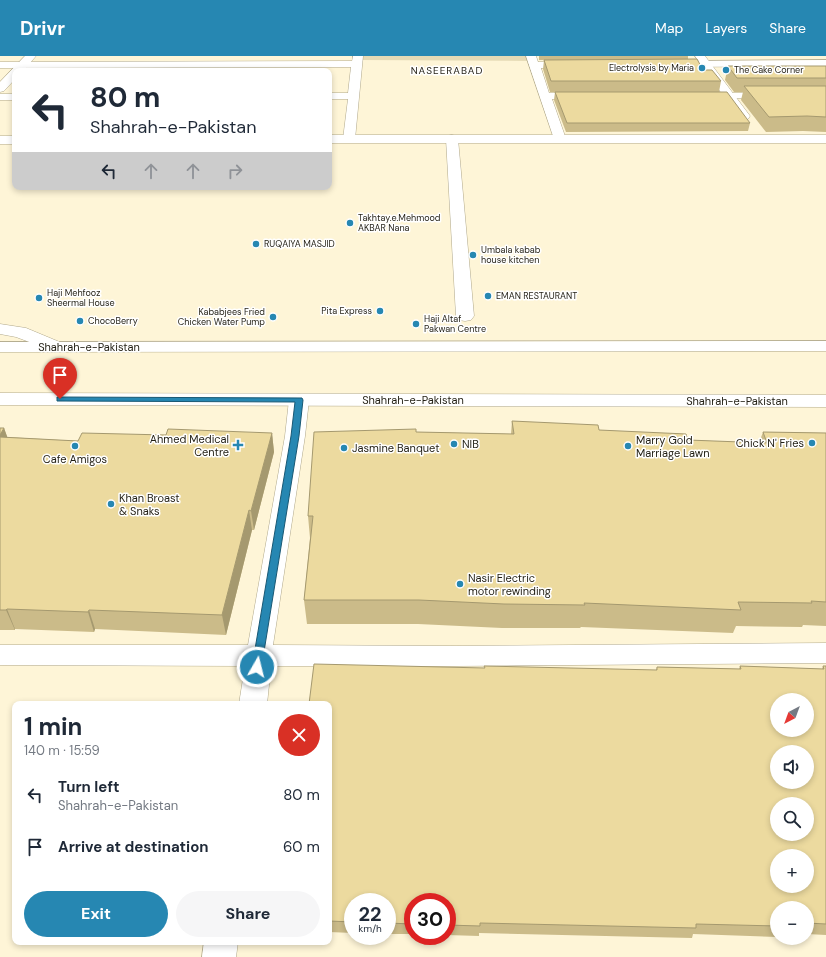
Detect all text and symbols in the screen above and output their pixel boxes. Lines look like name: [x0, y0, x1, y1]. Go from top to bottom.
text: Drivr: [20, 16, 65, 41]
text: Map: [655, 19, 683, 37]
text: Layers: [705, 19, 747, 37]
text: Share: [769, 19, 806, 37]
place label: Electrolysis by Maria: [609, 62, 694, 74]
marker: Electrolysis by Maria: [697, 63, 707, 73]
district label: NASEERABAD: [411, 64, 483, 77]
place label: The Cake Corner: [734, 64, 804, 76]
marker: The Cake Corner: [721, 65, 731, 75]
text: 80 m: [90, 79, 160, 116]
icon: left: [24, 84, 76, 136]
text: Shahrah-e-Pakistan: [90, 115, 256, 139]
icon: left: [98, 160, 120, 182]
icon: ahead: [140, 160, 162, 182]
icon: ahead: [182, 160, 204, 182]
icon: right: [224, 160, 246, 182]
place label: Takhtay.e.Mehmood AKBAR Nana: [358, 212, 441, 234]
marker: Takhtay.e.Mehmood AKBAR Nana: [345, 218, 355, 228]
place label: RUQAIYA MASJID: [264, 238, 335, 250]
marker: RUQAIYA MASJID: [251, 239, 261, 249]
place label: Umbala kabab house kitchen: [481, 244, 541, 266]
marker: Umbala kabab house kitchen: [468, 250, 478, 260]
place label: Haji Mehfooz Sheermal House: [47, 287, 115, 309]
place label: EMAN RESTAURANT: [496, 290, 577, 302]
marker: EMAN RESTAURANT: [483, 291, 493, 301]
marker: Haji Mehfooz Sheermal House: [34, 293, 44, 303]
place label: Pita Express: [321, 305, 372, 317]
place label: Kababjees Fried Chicken Water Pump: [178, 306, 265, 328]
marker: Pita Express: [375, 306, 385, 316]
marker: Kababjees Fried Chicken Water Pump: [268, 312, 278, 322]
place label: Haji Altaf Pakwan Centre: [424, 313, 486, 335]
place label: ChocoBerry: [88, 315, 138, 327]
marker: ChocoBerry: [75, 316, 85, 326]
marker: Haji Altaf Pakwan Centre: [411, 319, 421, 329]
street label: Shahrah-e-Pakistan: [38, 340, 140, 354]
pin: [43, 358, 77, 399]
icon: arrive: [49, 364, 71, 386]
street label: Shahrah-e-Pakistan: [362, 393, 464, 407]
street label: Shahrah-e-Pakistan: [686, 394, 788, 408]
place label: Ahmed Medical Centre: [150, 432, 229, 459]
place label: Marry Gold Marriage Lawn: [636, 433, 709, 460]
place label: Chick N' Fries: [736, 436, 804, 450]
place label: NIB: [462, 437, 479, 451]
marker: Chick N' Fries: [807, 438, 817, 448]
marker: Ahmed Medical Centre: [232, 439, 244, 451]
marker: NIB: [449, 439, 459, 449]
marker: Cafe Amigos: [70, 441, 80, 451]
place label: Jasmine Banquet: [352, 441, 439, 455]
marker: Marry Gold Marriage Lawn: [623, 441, 633, 451]
marker: Jasmine Banquet: [339, 443, 349, 453]
place label: Cafe Amigos: [43, 452, 107, 466]
place label: Khan Broast & Snaks: [119, 491, 180, 518]
marker: Khan Broast & Snaks: [106, 499, 116, 509]
place label: Nasir Electric motor rewinding: [468, 571, 551, 598]
marker: Nasir Electric motor rewinding: [455, 579, 465, 589]
position arrow: [236, 646, 278, 688]
north arrow: [770, 693, 814, 737]
map controls: [770, 693, 814, 945]
text: 1 min: [24, 711, 82, 742]
button: close: [278, 714, 320, 756]
text: 140 m · 15:59: [24, 742, 100, 759]
button: sound: [770, 745, 814, 789]
text: Turn left: [58, 777, 119, 797]
icon: left: [24, 784, 46, 806]
text: 80 m: [283, 785, 320, 805]
text: Shahrah-e-Pakistan: [58, 797, 178, 814]
button: search: [770, 797, 814, 841]
icon: arrive: [24, 836, 46, 858]
text: Arrive at destination: [58, 837, 209, 857]
text: 60 m: [283, 837, 320, 857]
button: +: [770, 849, 814, 893]
button: Exit: [24, 891, 168, 937]
button: Share: [176, 891, 320, 937]
speed limit sign: 30: [404, 893, 456, 945]
text: 22: [358, 901, 382, 927]
button: −: [770, 901, 814, 945]
text: km/h: [358, 922, 382, 935]

